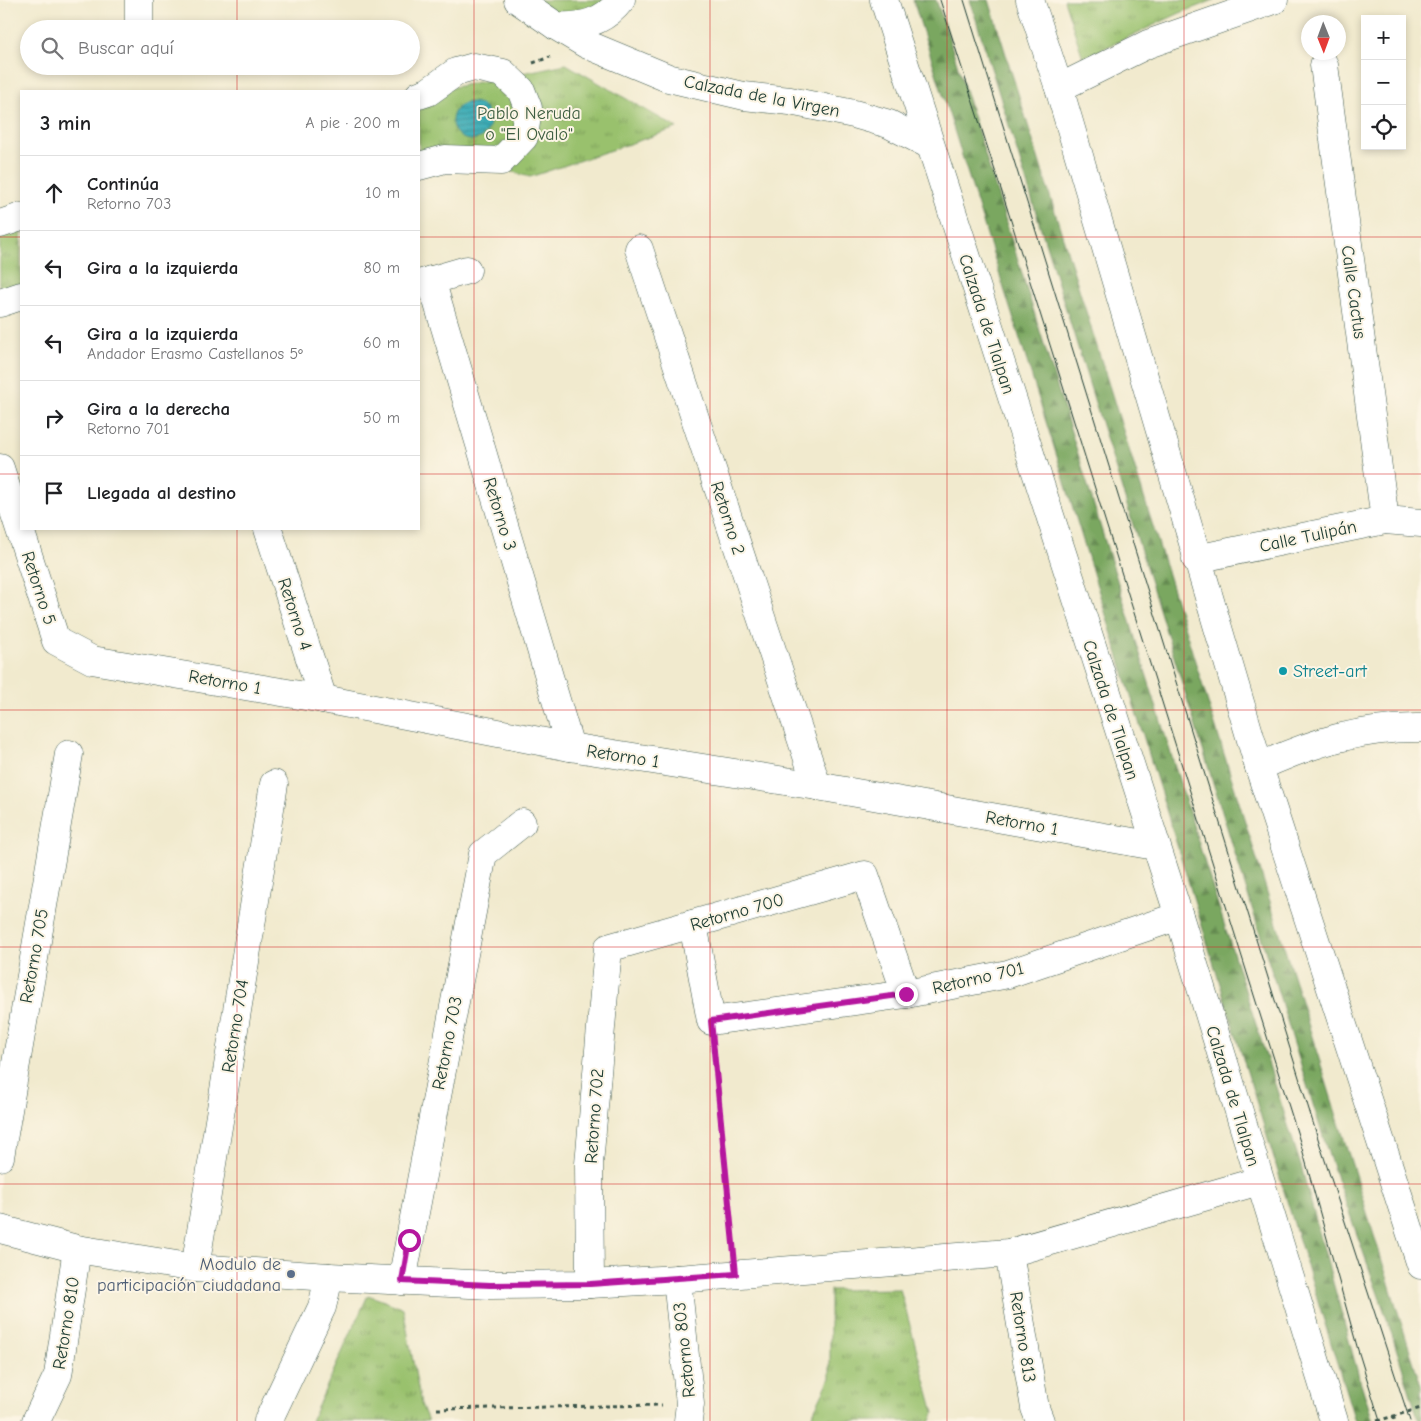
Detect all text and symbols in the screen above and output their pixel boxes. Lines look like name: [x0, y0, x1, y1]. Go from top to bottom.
north arrow: [1301, 15, 1346, 60]
map controls: [1361, 15, 1406, 150]
button: +: [1361, 15, 1406, 60]
search box: [20, 20, 420, 75]
icon: search: [38, 34, 66, 62]
text: Buscar aquí: [78, 37, 174, 59]
button: −: [1361, 60, 1406, 105]
street label: Calzada de la Virgen: [682, 71, 842, 122]
park label: Pablo Neruda o "El Ovalo": [477, 103, 581, 145]
button: locate: [1361, 105, 1406, 150]
text: 3 min: [40, 111, 91, 135]
text: A pie · 200 m: [305, 114, 400, 132]
text: Continúa: [87, 173, 159, 195]
icon: ahead: [40, 179, 68, 207]
text: 10 m: [365, 184, 400, 202]
text: Retorno 703: [87, 195, 171, 213]
street label: Calle Cactus: [1337, 244, 1370, 340]
street label: Calzada de Tlalpan: [954, 252, 1019, 397]
icon: left: [40, 254, 68, 282]
text: Gira a la izquierda: [87, 257, 238, 279]
text: 80 m: [363, 259, 400, 277]
text: Gira a la izquierda: [87, 323, 238, 345]
icon: left: [40, 329, 68, 357]
text: 60 m: [363, 334, 400, 352]
text: Andador Erasmo Castellanos 5º: [87, 345, 303, 363]
text: Gira a la derecha: [87, 398, 230, 420]
icon: right: [40, 404, 68, 432]
text: 50 m: [363, 409, 400, 427]
text: Retorno 701: [87, 420, 170, 438]
street label: Retorno 3: [478, 475, 521, 553]
icon: arrive: [40, 479, 68, 507]
street label: Retorno 2: [706, 479, 749, 557]
text: Llegada al destino: [87, 482, 236, 504]
street label: Calle Tulipán: [1258, 516, 1359, 557]
street label: Retorno 5: [17, 549, 60, 628]
street label: Retorno 4: [273, 575, 316, 653]
street label: Calzada de Tlalpan: [1078, 638, 1143, 783]
place label: Street-art: [1293, 661, 1368, 682]
marker: Street-art: [1277, 665, 1289, 677]
street label: Retorno 1: [187, 666, 263, 699]
street label: Retorno 1: [585, 740, 661, 773]
street label: Retorno 1: [984, 807, 1060, 840]
street label: Retorno 700: [688, 889, 787, 936]
street label: Retorno 705: [16, 907, 53, 1005]
street label: Retorno 701: [930, 958, 1026, 999]
street label: Retorno 704: [218, 978, 253, 1074]
route end: [895, 983, 918, 1006]
street label: Retorno 703: [428, 995, 467, 1092]
street label: Calzada de Tlalpan: [1201, 1023, 1264, 1169]
street label: Retorno 702: [581, 1068, 608, 1164]
route start: [398, 1229, 421, 1252]
place label: Modulo de participación ciudadana: [97, 1254, 281, 1296]
marker: Modulo de participación ciudadana: [285, 1268, 297, 1280]
street label: Retorno 810: [49, 1275, 84, 1371]
street label: Retorno 813: [1005, 1290, 1040, 1384]
street label: Retorno 803: [669, 1301, 700, 1399]

